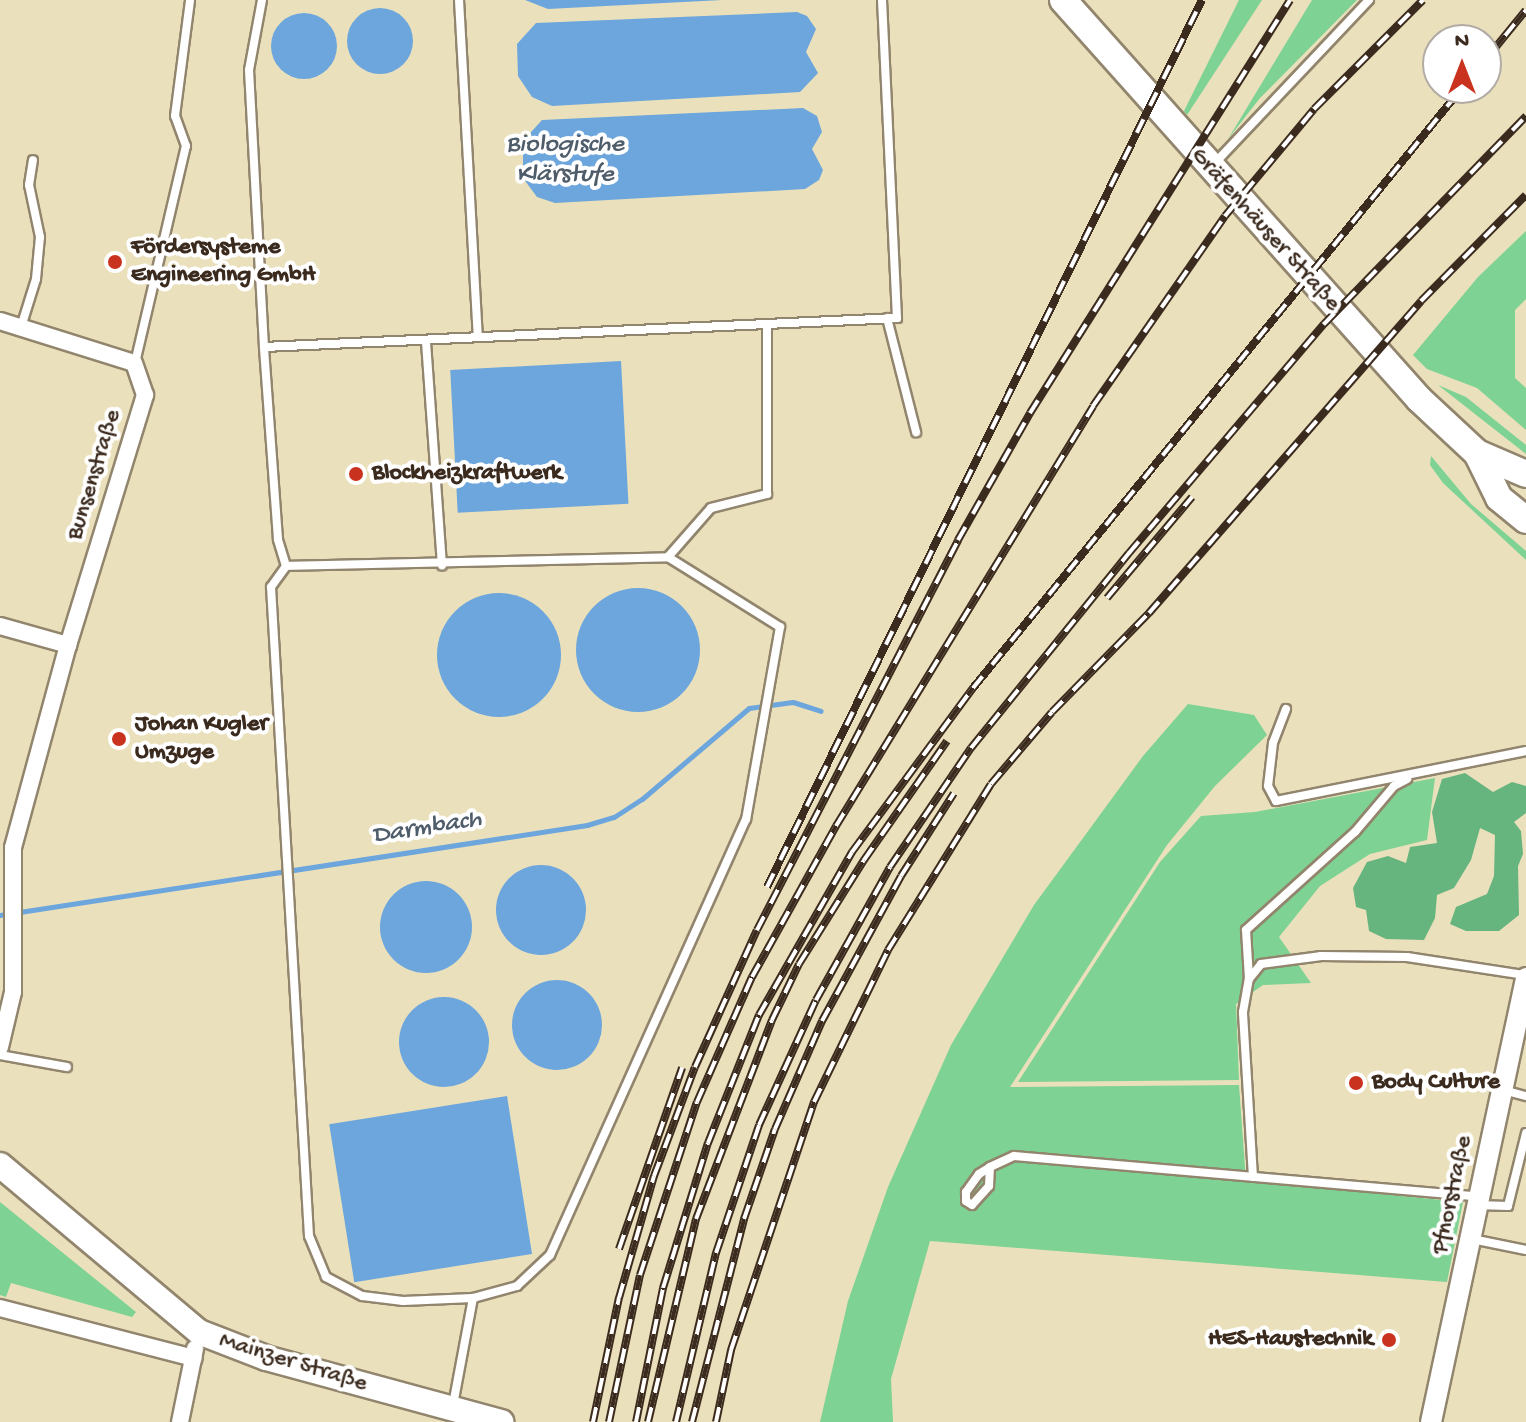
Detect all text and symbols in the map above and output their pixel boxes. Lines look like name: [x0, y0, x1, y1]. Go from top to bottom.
north arrow: [1422, 24, 1502, 104]
text: N: [1455, 29, 1469, 55]
water label: Biologische Klärstufe: [506, 130, 624, 192]
street label: Gräfenhäuser Straße: [1184, 142, 1346, 318]
place label: Fördersysteme Engineering GmbH: [131, 234, 315, 290]
marker: Fördersysteme Engineering GmbH: [106, 253, 124, 271]
street label: Bunsenstraße: [61, 406, 129, 544]
place label: Blockheizkraftwerk: [372, 460, 562, 488]
marker: Blockheizkraftwerk: [347, 465, 365, 483]
place label: Johan Kugler Umzuge: [135, 711, 268, 767]
marker: Johan Kugler Umzuge: [110, 730, 128, 748]
water label: Darmbach: [370, 805, 484, 853]
place label: Body Culture: [1372, 1069, 1500, 1097]
marker: Body Culture: [1347, 1074, 1365, 1092]
street label: Pfnorstraße: [1426, 1133, 1480, 1257]
place label: HES-Haustechnik: [1208, 1326, 1373, 1354]
street label: Mainzer Straße: [215, 1327, 371, 1399]
marker: HES-Haustechnik: [1380, 1331, 1398, 1349]

